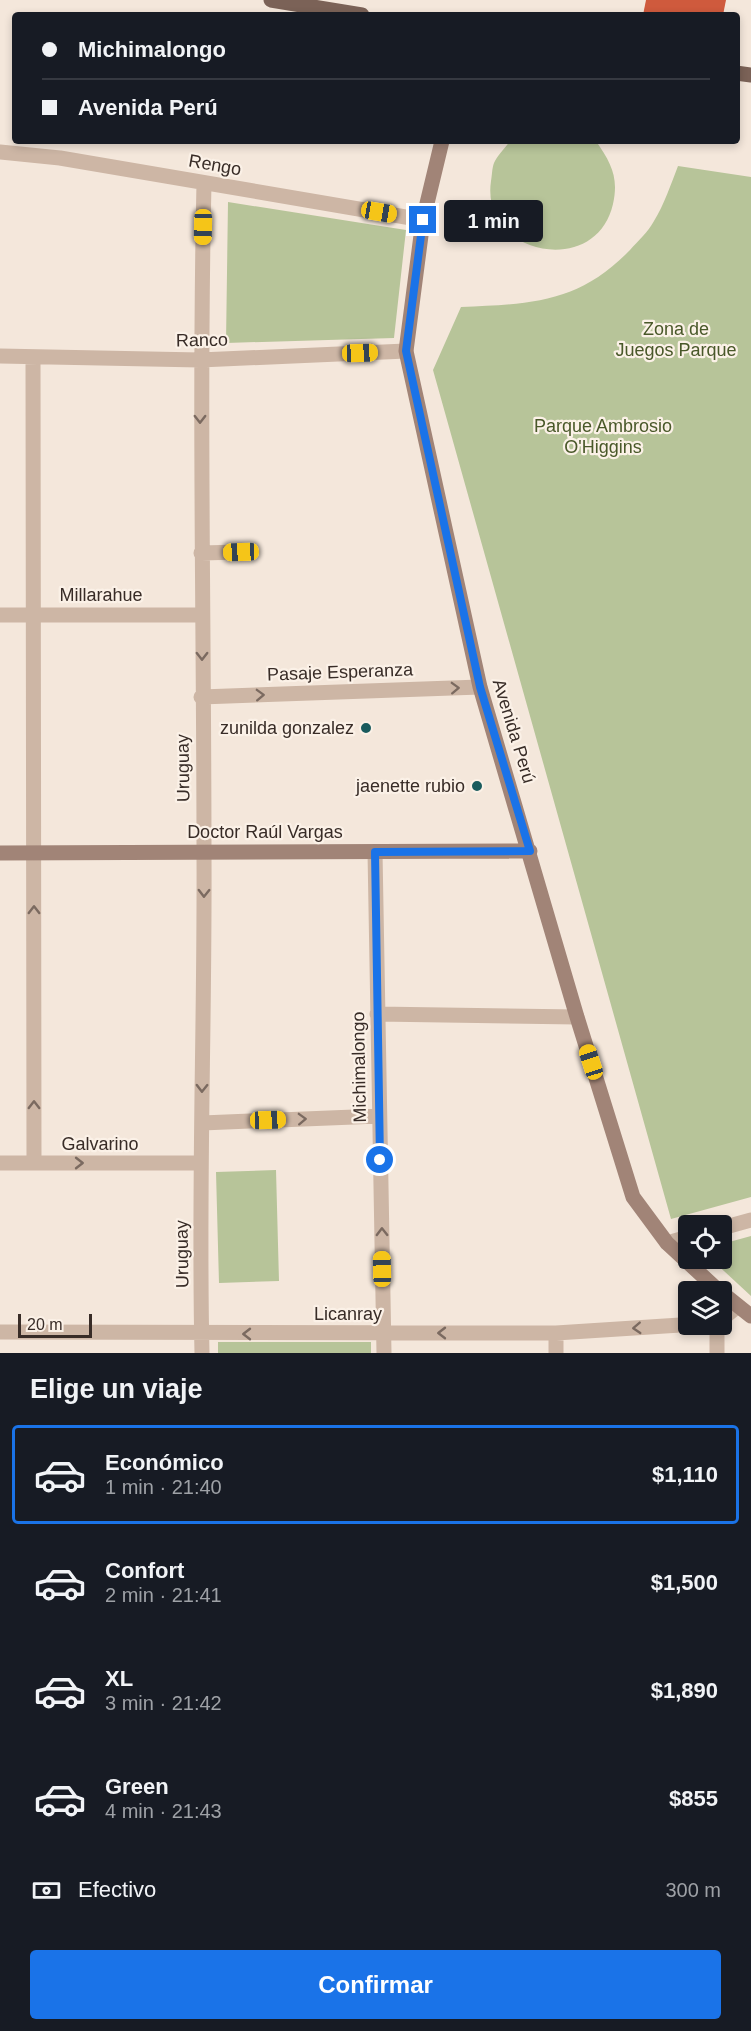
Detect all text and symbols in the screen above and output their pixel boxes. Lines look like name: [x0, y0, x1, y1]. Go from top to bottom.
text: Michimalongo: [78, 37, 226, 62]
text: Avenida Perú: [78, 95, 218, 120]
street label: Rengo: [187, 151, 243, 179]
callout: 1 min: [444, 199, 543, 241]
car: [360, 200, 398, 224]
route end: [409, 206, 436, 233]
car: [194, 209, 212, 245]
text: 1 min: [467, 210, 520, 232]
park label: Zona de Juegos Parque: [615, 319, 737, 360]
street label: Ranco: [176, 330, 228, 350]
car: [342, 343, 378, 363]
one-way arrow: [194, 414, 206, 423]
park label: Parque Ambrosio O'Higgins: [534, 416, 672, 457]
car: [223, 542, 259, 562]
street label: Millarahue: [59, 585, 143, 605]
one-way arrow: [196, 651, 208, 660]
street label: Pasaje Esperanza: [267, 659, 414, 685]
street label: Avenida Perú: [489, 677, 539, 785]
one-way arrow: [450, 682, 459, 694]
one-way arrow: [255, 688, 264, 701]
place label: zunilda gonzalez: [220, 718, 354, 738]
marker: zunilda gonzalez: [359, 721, 373, 735]
street label: Uruguay: [172, 734, 194, 802]
place label: jaenette rubio: [355, 776, 465, 796]
marker: jaenette rubio: [470, 779, 484, 793]
street label: Doctor Raúl Vargas: [187, 822, 343, 842]
one-way arrow: [198, 888, 210, 897]
one-way arrow: [28, 905, 40, 914]
street label: Michimalongo: [348, 1011, 370, 1123]
car: [577, 1042, 605, 1082]
one-way arrow: [196, 1083, 208, 1092]
one-way arrow: [28, 1100, 40, 1109]
car: [250, 1110, 286, 1130]
one-way arrow: [298, 1113, 307, 1125]
street label: Galvarino: [61, 1134, 139, 1154]
route start: [366, 1146, 393, 1173]
one-way arrow: [75, 1157, 84, 1169]
map controls: [678, 1215, 732, 1335]
button: locate: [678, 1215, 732, 1269]
street label: Uruguay: [171, 1220, 193, 1288]
one-way arrow: [375, 1227, 388, 1236]
car: [373, 1251, 391, 1287]
button: layers: [678, 1281, 732, 1335]
street label: Licanray: [314, 1304, 382, 1324]
scale bar: [18, 1311, 92, 1338]
text: 20 m: [27, 1316, 63, 1333]
one-way arrow: [633, 1321, 642, 1334]
one-way arrow: [438, 1327, 447, 1340]
one-way arrow: [243, 1328, 252, 1340]
text: Elige un viaje: [30, 1374, 203, 1404]
icon: car: [33, 1448, 87, 1502]
text: Económico: [105, 1450, 224, 1475]
text: $1,110: [652, 1462, 718, 1487]
text: 1 min · 21:40: [105, 1476, 222, 1498]
icon: car: [33, 1556, 87, 1610]
text: Confort: [105, 1558, 184, 1583]
text: $1,500: [651, 1570, 718, 1595]
text: 2 min · 21:41: [105, 1584, 222, 1606]
icon: car: [33, 1664, 87, 1718]
text: XL: [105, 1666, 133, 1691]
text: $1,890: [651, 1678, 718, 1703]
text: 3 min · 21:42: [105, 1692, 222, 1714]
icon: car: [33, 1772, 87, 1826]
text: Green: [105, 1774, 169, 1799]
text: $855: [669, 1786, 718, 1811]
text: 4 min · 21:43: [105, 1800, 222, 1822]
icon: cash: [30, 1874, 63, 1907]
text: Efectivo: [78, 1877, 156, 1902]
text: 300 m: [665, 1879, 721, 1901]
button: Confirmar: [30, 1950, 721, 2019]

